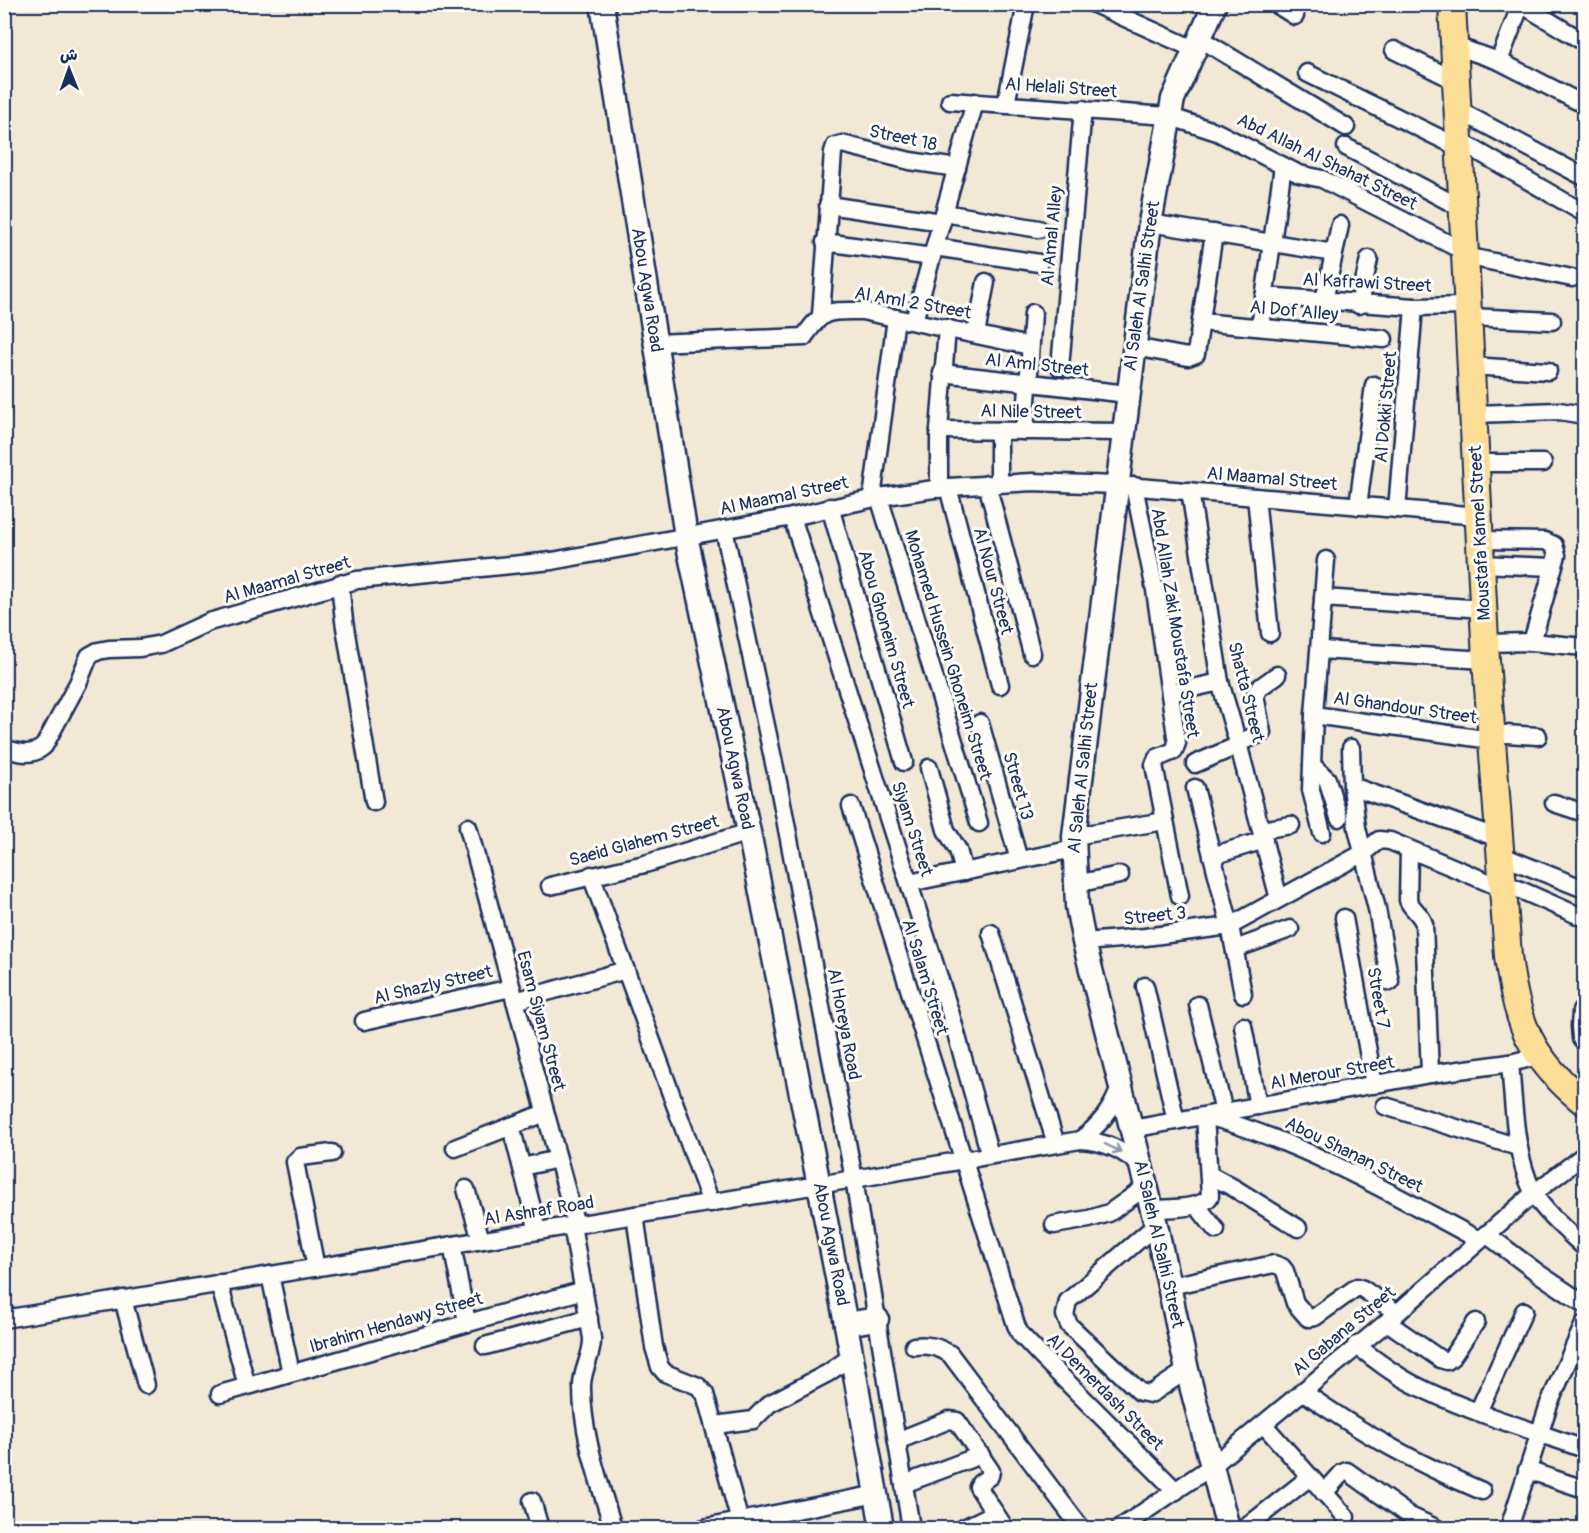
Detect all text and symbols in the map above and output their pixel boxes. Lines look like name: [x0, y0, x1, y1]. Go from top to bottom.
north arrow: [39, 39, 99, 99]
text: ش: [60, 45, 78, 65]
street label: Al Helali Street: [1004, 73, 1119, 103]
street label: Abd Allah Al Shahat Street: [1233, 108, 1422, 216]
street label: Street 18: [867, 120, 939, 156]
street label: Al Amal Alley: [1036, 185, 1068, 287]
street label: Al Saleh Al Salhi Street: [1119, 199, 1165, 373]
street label: Abou Agwa Road: [626, 226, 668, 354]
street label: Al Kafrawi Street: [1302, 268, 1433, 298]
street label: Al Aml 2 Street: [853, 281, 974, 325]
street label: Al Dof Alley: [1249, 296, 1340, 326]
street label: Al Aml Street: [984, 348, 1091, 382]
street label: Al Dokki Street: [1370, 350, 1402, 464]
street label: Al Nile Street: [980, 400, 1082, 424]
street label: Moustafa Kamel Street: [1464, 444, 1496, 621]
street label: Al Maamal Street: [1206, 462, 1339, 496]
street label: Al Maamal Street: [718, 471, 851, 521]
street label: Abd Allah Zaki Moustafa Street: [1145, 506, 1205, 740]
street label: Al Nour Street: [968, 525, 1019, 638]
street label: Mohamed Hussein Ghoneim Street: [899, 527, 997, 783]
street label: Abou Ghoneim Street: [852, 547, 920, 711]
street label: Al Maamal Street: [221, 551, 354, 609]
street label: Shatta Street: [1222, 640, 1270, 745]
street label: Al Saleh Al Salhi Street: [1063, 681, 1103, 855]
street label: Al Ghandour Street: [1332, 687, 1479, 730]
street label: Abou Agwa Road: [711, 704, 759, 832]
street label: Street 13: [997, 749, 1039, 823]
street label: Siyam Street: [886, 779, 938, 880]
street label: Saeid Glahem Street: [567, 810, 722, 872]
street label: Street 3: [1123, 901, 1187, 931]
street label: Al Salam Street: [896, 916, 954, 1038]
street label: Esam Siyam Street: [511, 948, 571, 1094]
street label: Al Shazly Street: [371, 960, 495, 1010]
street label: Street 7: [1361, 965, 1395, 1031]
street label: Al Horeya Road: [822, 966, 866, 1082]
street label: Al Merour Street: [1268, 1051, 1397, 1095]
street label: Abou Shanan Street: [1281, 1112, 1427, 1199]
one-way arrow: [1104, 1142, 1122, 1154]
street label: Al Saleh Al Salhi Street: [1128, 1158, 1190, 1331]
street label: Abou Agwa Road: [808, 1180, 854, 1308]
street label: Al Ashraf Road: [482, 1191, 596, 1231]
street label: Al Gabana Street: [1288, 1281, 1401, 1381]
street label: Ibrahim Hendawy Street: [307, 1287, 486, 1359]
street label: Al Demerdash Street: [1041, 1328, 1169, 1456]

